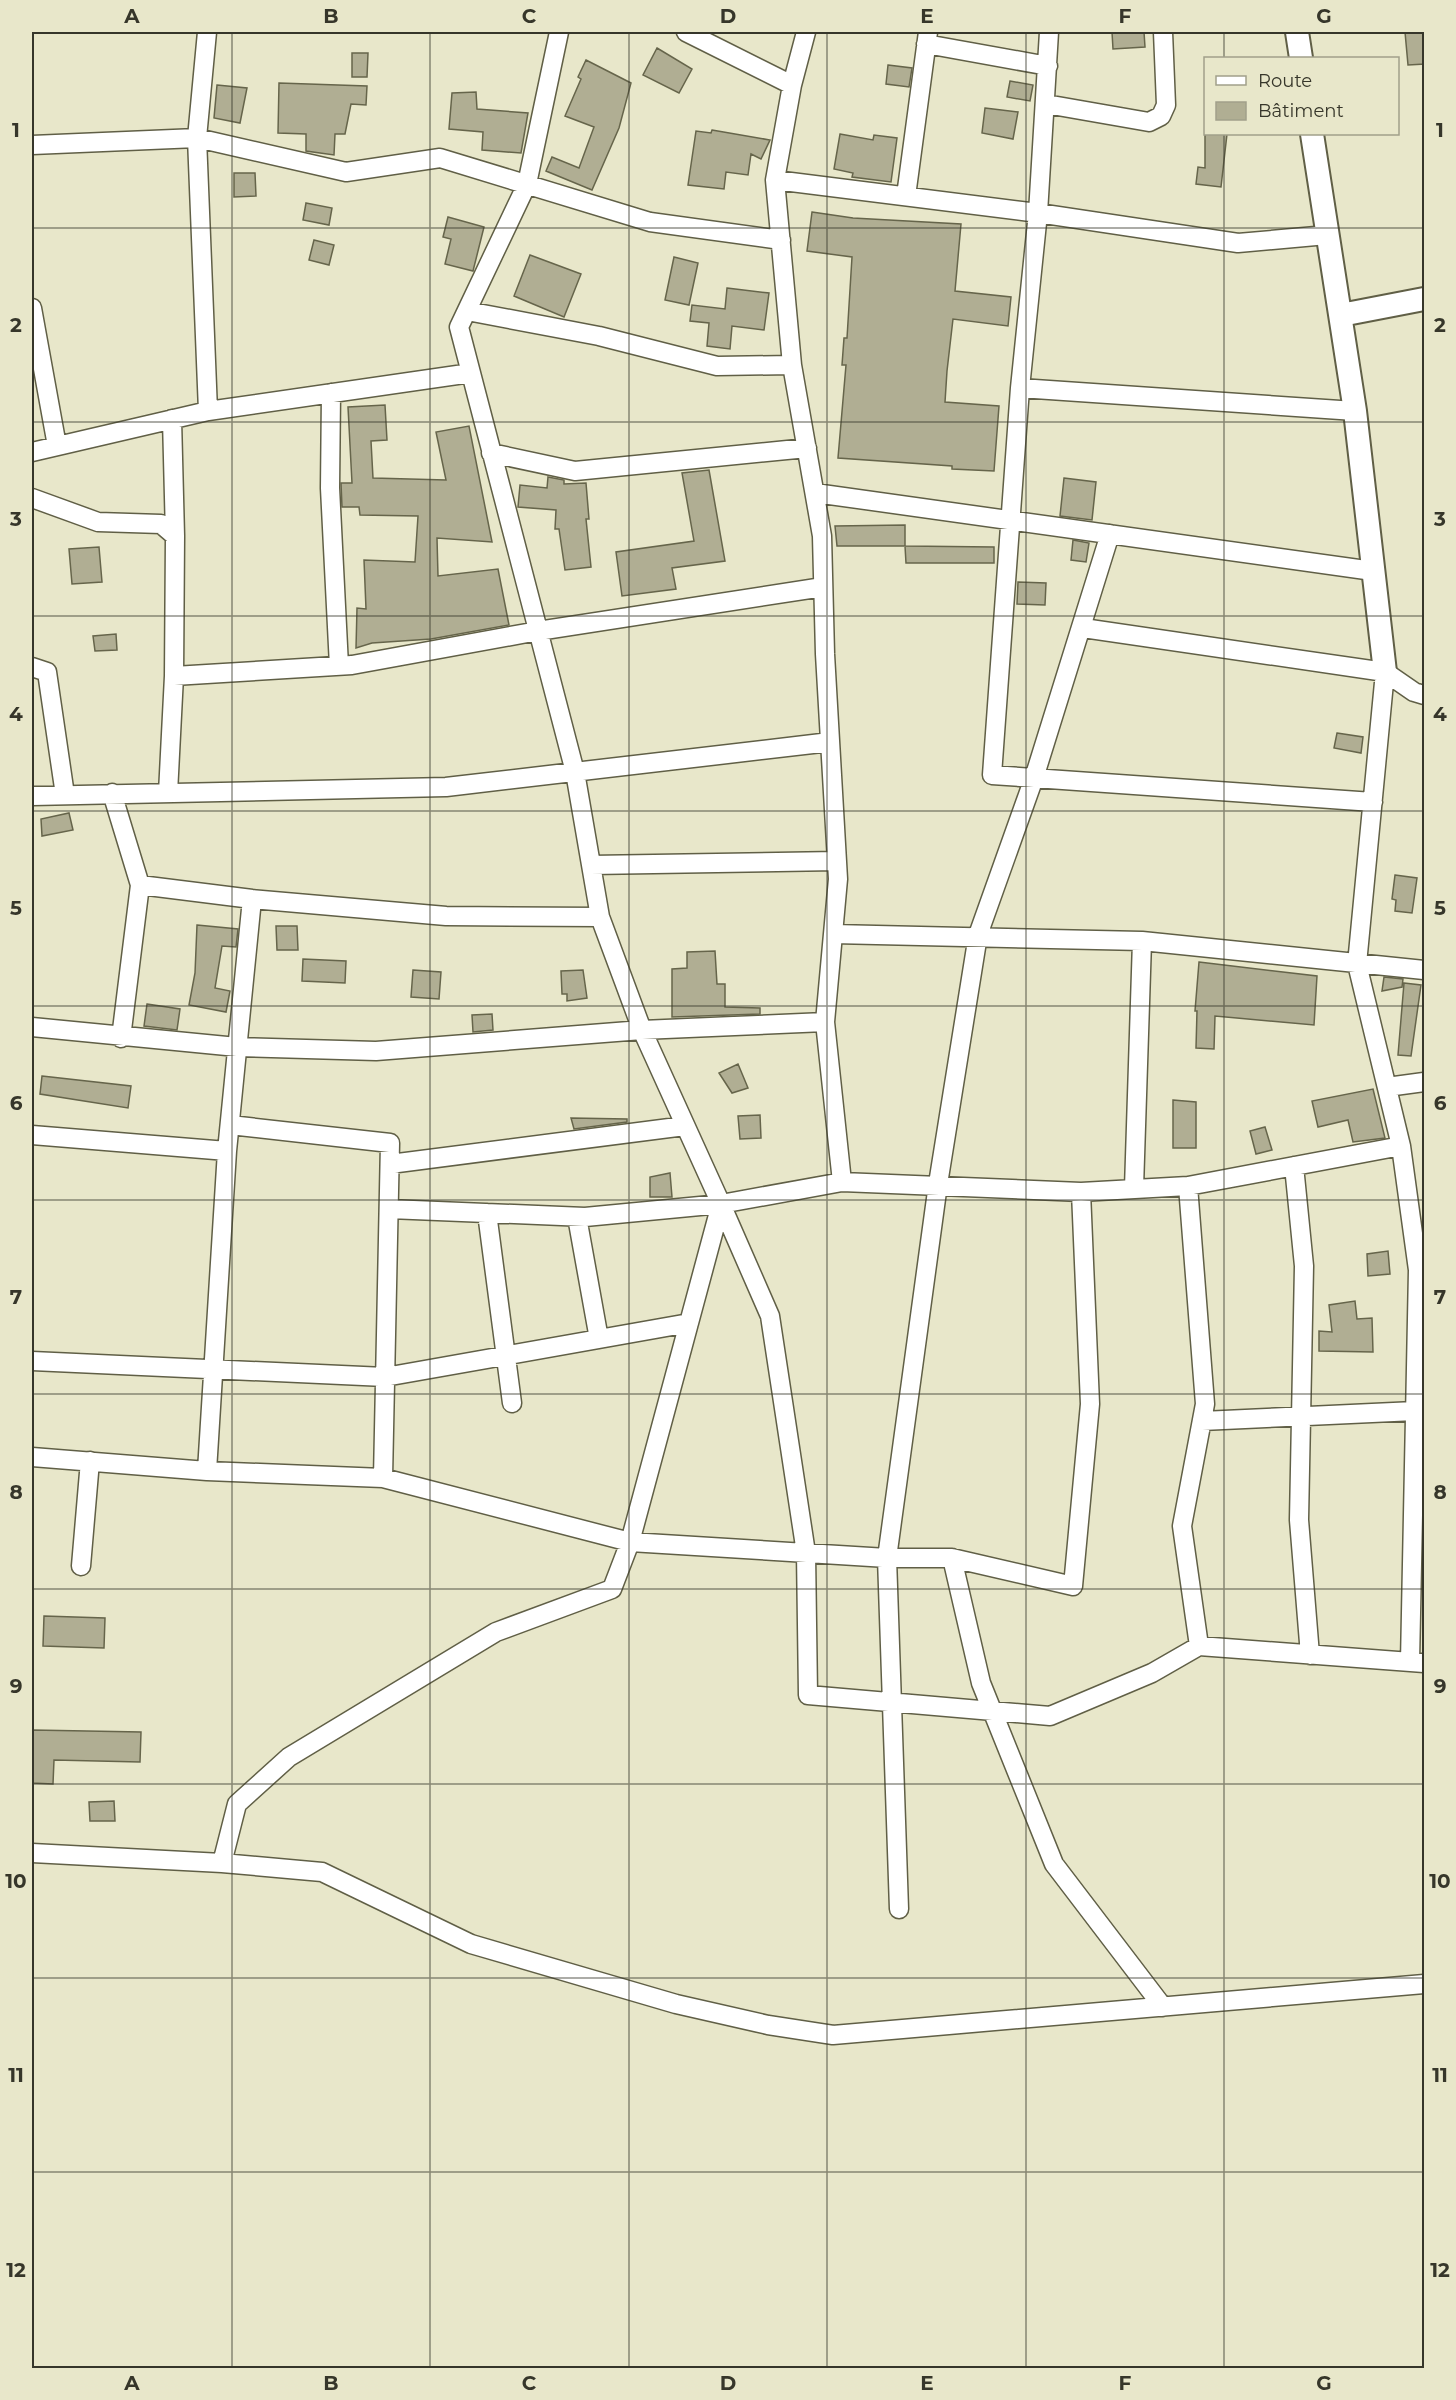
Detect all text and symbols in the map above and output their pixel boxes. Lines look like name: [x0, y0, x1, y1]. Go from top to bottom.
text: A: [123, 4, 140, 28]
text: B: [323, 4, 339, 28]
text: C: [522, 4, 537, 28]
text: D: [720, 4, 736, 28]
text: E: [920, 4, 934, 28]
text: F: [1119, 4, 1132, 28]
text: G: [1316, 4, 1332, 28]
legend: [1204, 57, 1399, 135]
text: Route: [1258, 70, 1312, 92]
text: Bâtiment: [1258, 100, 1344, 122]
text: 1: [12, 118, 20, 142]
text: 1: [1436, 118, 1444, 142]
text: 2: [10, 313, 22, 337]
text: 2: [1434, 313, 1446, 337]
text: 3: [9, 507, 22, 531]
text: 3: [1433, 507, 1446, 531]
text: 4: [9, 702, 23, 726]
text: 4: [1433, 702, 1447, 726]
text: 5: [10, 896, 22, 920]
text: 5: [1434, 896, 1446, 920]
text: 6: [10, 1091, 23, 1115]
text: 6: [1434, 1091, 1447, 1115]
text: 7: [10, 1285, 22, 1309]
text: 7: [1434, 1285, 1446, 1309]
text: 8: [9, 1480, 23, 1504]
text: 8: [1433, 1480, 1447, 1504]
text: 9: [10, 1674, 22, 1698]
text: 9: [1434, 1674, 1446, 1698]
text: 10: [5, 1869, 27, 1893]
text: 10: [1429, 1869, 1451, 1893]
text: 11: [8, 2063, 24, 2087]
text: 11: [1432, 2063, 1448, 2087]
text: 12: [6, 2258, 26, 2282]
text: 12: [1430, 2258, 1450, 2282]
text: A: [123, 2371, 140, 2395]
text: B: [323, 2371, 339, 2395]
text: C: [522, 2371, 537, 2395]
text: D: [720, 2371, 736, 2395]
text: E: [920, 2371, 934, 2395]
text: F: [1119, 2371, 1132, 2395]
text: G: [1316, 2371, 1332, 2395]

